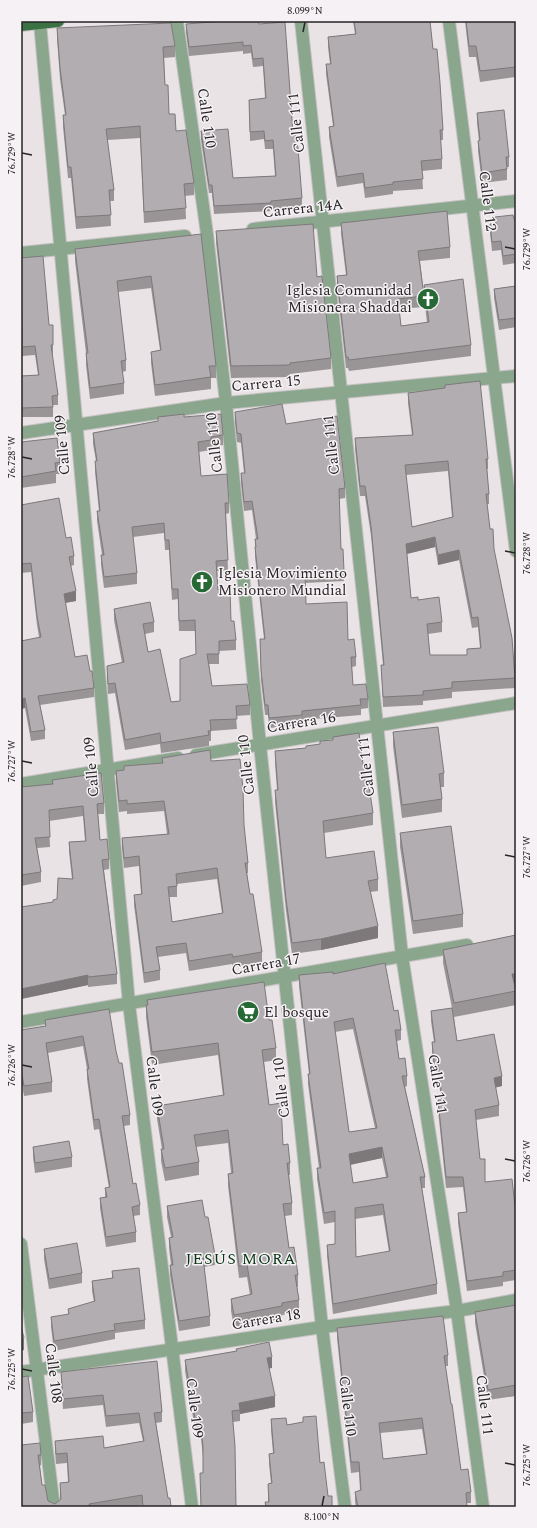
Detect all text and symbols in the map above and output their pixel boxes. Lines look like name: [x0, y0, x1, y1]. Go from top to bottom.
text: 8.099°N: [287, 3, 323, 19]
street label: Calle 110: [191, 87, 222, 150]
street label: Calle 111: [282, 92, 311, 154]
text: 76.729°W: [4, 132, 20, 174]
street label: Calle 112: [472, 170, 503, 232]
street label: Carrera 14A: [262, 193, 344, 224]
text: 76.729°W: [519, 228, 535, 270]
place label: Iglesia Comunidad Misionera Shaddai: [286, 279, 412, 319]
church icon: Iglesia Comunidad Misionera Shaddai: [415, 286, 441, 312]
street label: Carrera 15: [230, 369, 302, 398]
street label: Calle 110: [200, 412, 229, 474]
street label: Calle 109: [48, 414, 77, 476]
street label: Calle 111: [317, 414, 346, 476]
text: 76.728°W: [4, 436, 20, 478]
text: 76.728°W: [519, 532, 535, 574]
place label: Iglesia Movimiento Misionero Mundial: [218, 562, 347, 602]
church icon: Iglesia Movimiento Misionero Mundial: [189, 569, 215, 595]
street label: Carrera 16: [265, 706, 338, 739]
street label: Calle 110: [232, 734, 261, 796]
street label: Calle 109: [77, 736, 106, 798]
street label: Calle 111: [352, 736, 381, 798]
text: 76.727°W: [4, 740, 20, 782]
text: 76.727°W: [519, 836, 535, 878]
street label: Carrera 17: [230, 947, 302, 982]
supermarket icon: El bosque: [235, 999, 261, 1025]
place label: El bosque: [264, 1001, 329, 1024]
text: 76.726°W: [4, 1044, 20, 1086]
street label: Calle 111: [421, 1052, 454, 1116]
street label: Calle 109: [139, 1055, 170, 1117]
street label: Calle 110: [267, 1057, 296, 1119]
text: 76.726°W: [519, 1140, 535, 1182]
district label: JESÚS MORA: [185, 1247, 297, 1271]
street label: Carrera 18: [230, 1303, 302, 1336]
street label: Calle 108: [38, 1342, 69, 1404]
text: 76.725°W: [4, 1348, 20, 1390]
street label: Calle 111: [469, 1374, 500, 1436]
street label: Calle 110: [332, 1375, 363, 1437]
street label: Calle 109: [179, 1377, 210, 1439]
text: 76.725°W: [519, 1444, 535, 1486]
text: 8.100°N: [304, 1509, 340, 1525]

